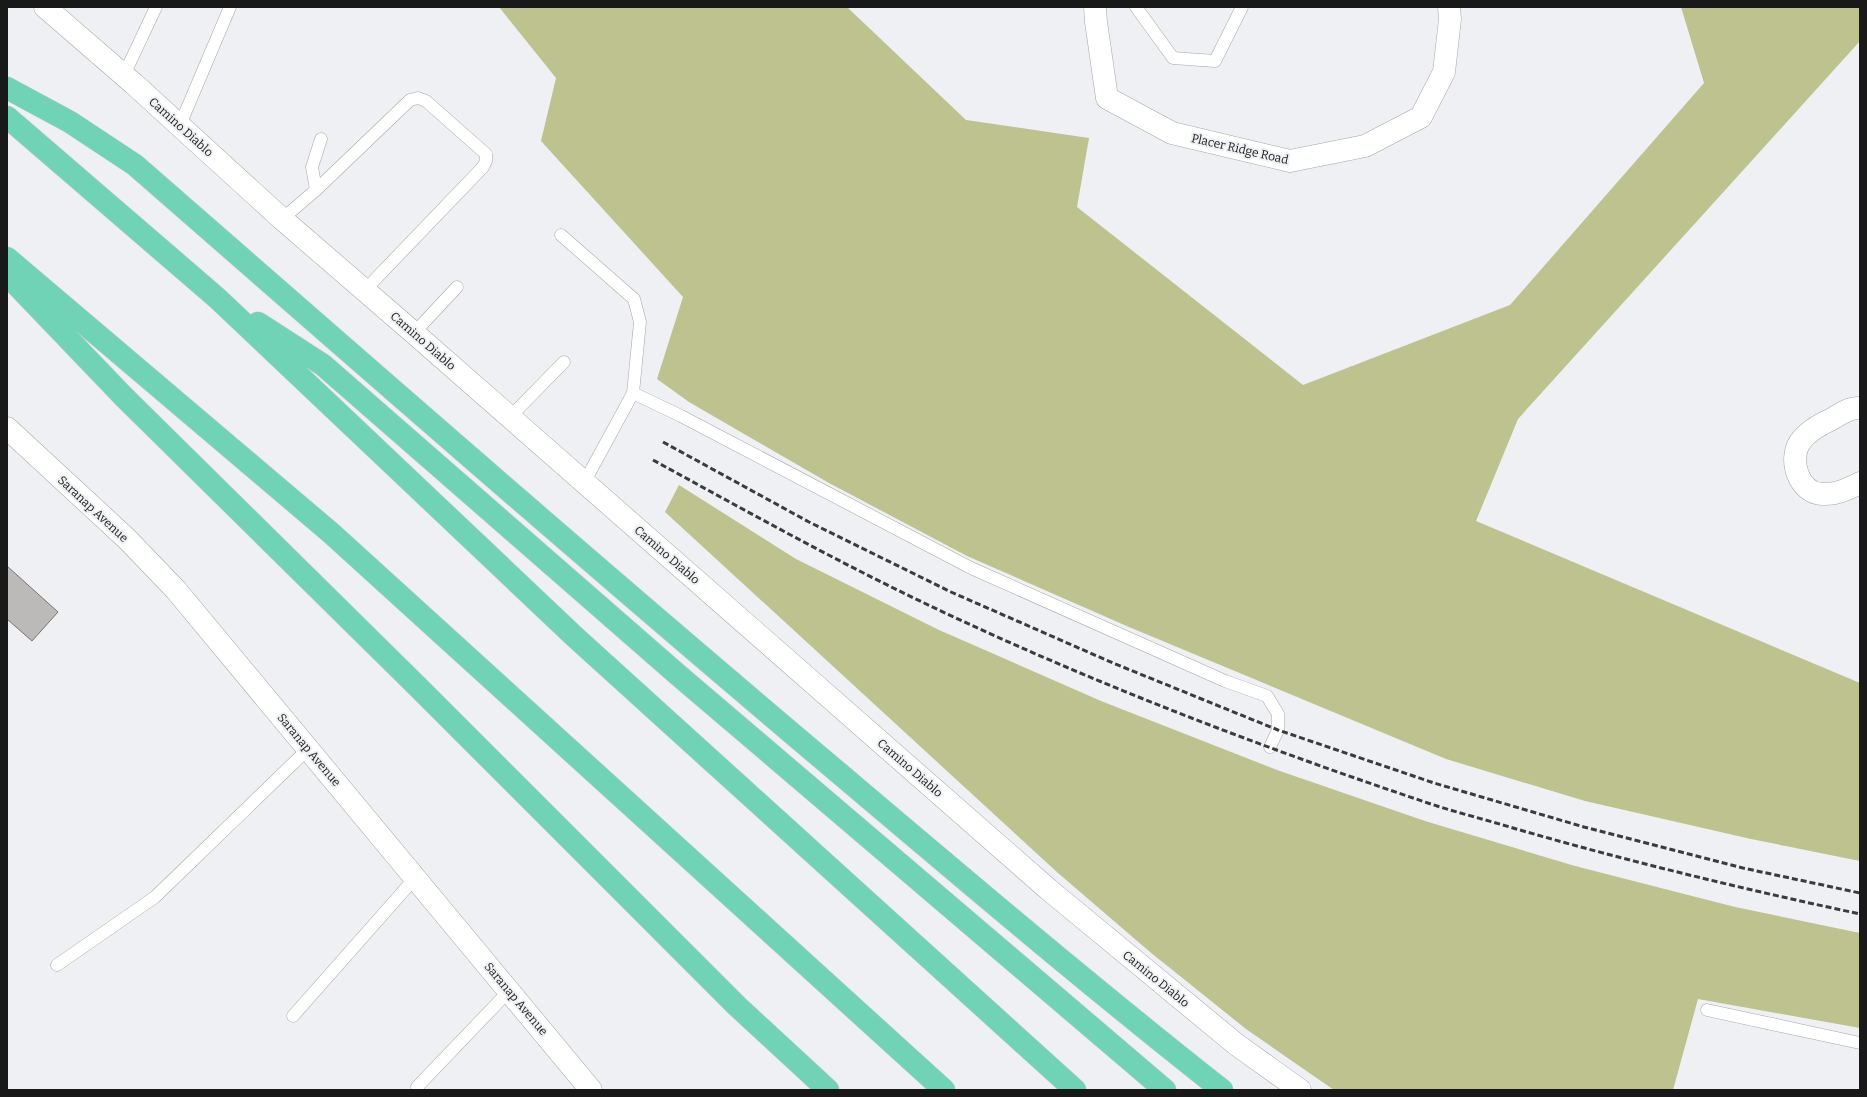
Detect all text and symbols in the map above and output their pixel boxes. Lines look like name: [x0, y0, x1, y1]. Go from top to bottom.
street label: Camino Diablo: [146, 94, 216, 160]
street label: Placer Ridge Road: [1190, 131, 1290, 167]
street label: Camino Diablo: [388, 309, 458, 373]
street label: Saranap Avenue: [55, 473, 131, 545]
street label: Camino Diablo: [632, 523, 702, 587]
street label: Saranap Avenue: [274, 711, 344, 789]
street label: Camino Diablo: [875, 736, 945, 800]
street label: Camino Diablo: [1120, 948, 1192, 1010]
street label: Saranap Avenue: [481, 960, 551, 1038]

